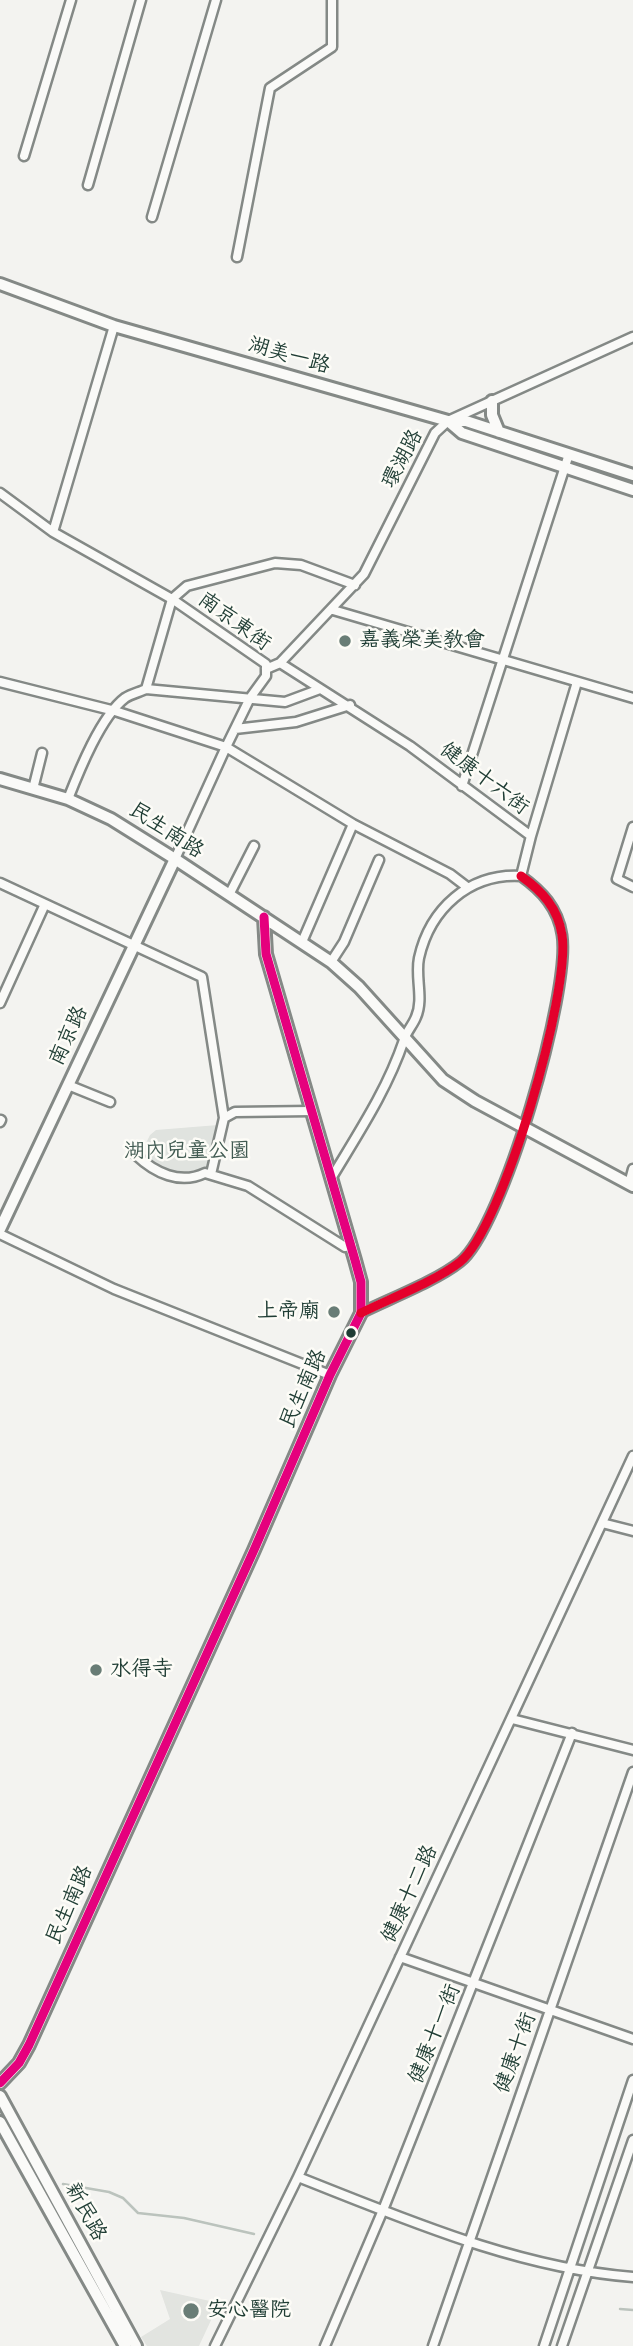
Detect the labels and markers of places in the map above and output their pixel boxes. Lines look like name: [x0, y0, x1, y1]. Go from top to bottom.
place label: 嘉義榮美教會: [359, 628, 485, 654]
marker: 嘉義榮美教會: [337, 633, 353, 649]
place label: 上帝廟: [257, 1299, 320, 1325]
marker: 上帝廟: [326, 1304, 342, 1320]
unlabelled marker: [344, 1326, 358, 1340]
place label: 水得寺: [110, 1657, 173, 1683]
marker: 水得寺: [88, 1662, 104, 1678]
place label: 安心醫院: [207, 2298, 291, 2324]
marker: 安心醫院: [181, 2301, 201, 2321]

